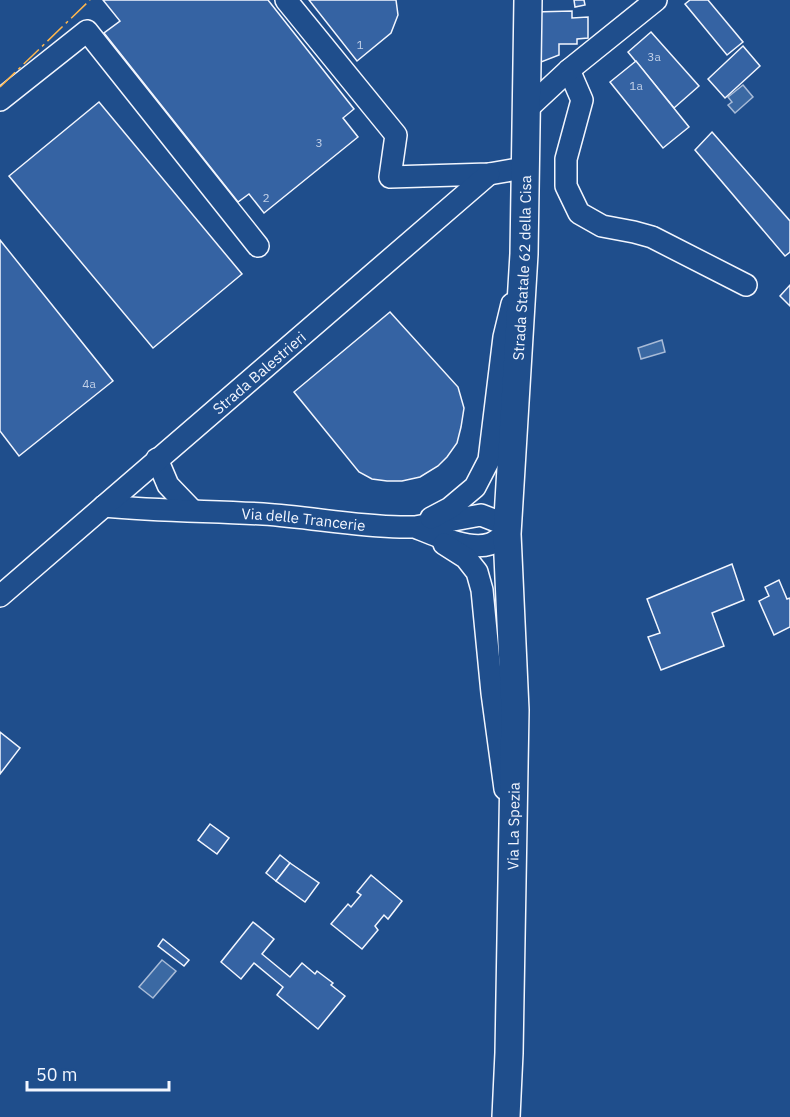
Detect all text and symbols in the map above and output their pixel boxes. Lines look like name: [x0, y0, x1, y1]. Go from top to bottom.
house number: 1: [356, 37, 364, 52]
house number: 3a: [647, 49, 661, 64]
house number: 1a: [629, 78, 643, 93]
house number: 3: [315, 135, 323, 150]
street label: Strada Statale 62 della Cisa: [508, 175, 535, 361]
house number: 2: [262, 190, 270, 205]
street label: Strada Balestrieri: [208, 327, 309, 418]
house number: 4a: [82, 376, 96, 391]
street label: Via delle Trancerie: [241, 503, 366, 534]
street label: Via La Spezia: [503, 782, 523, 870]
scale bar: [27, 1054, 170, 1092]
text: 50 m: [36, 1063, 78, 1086]

